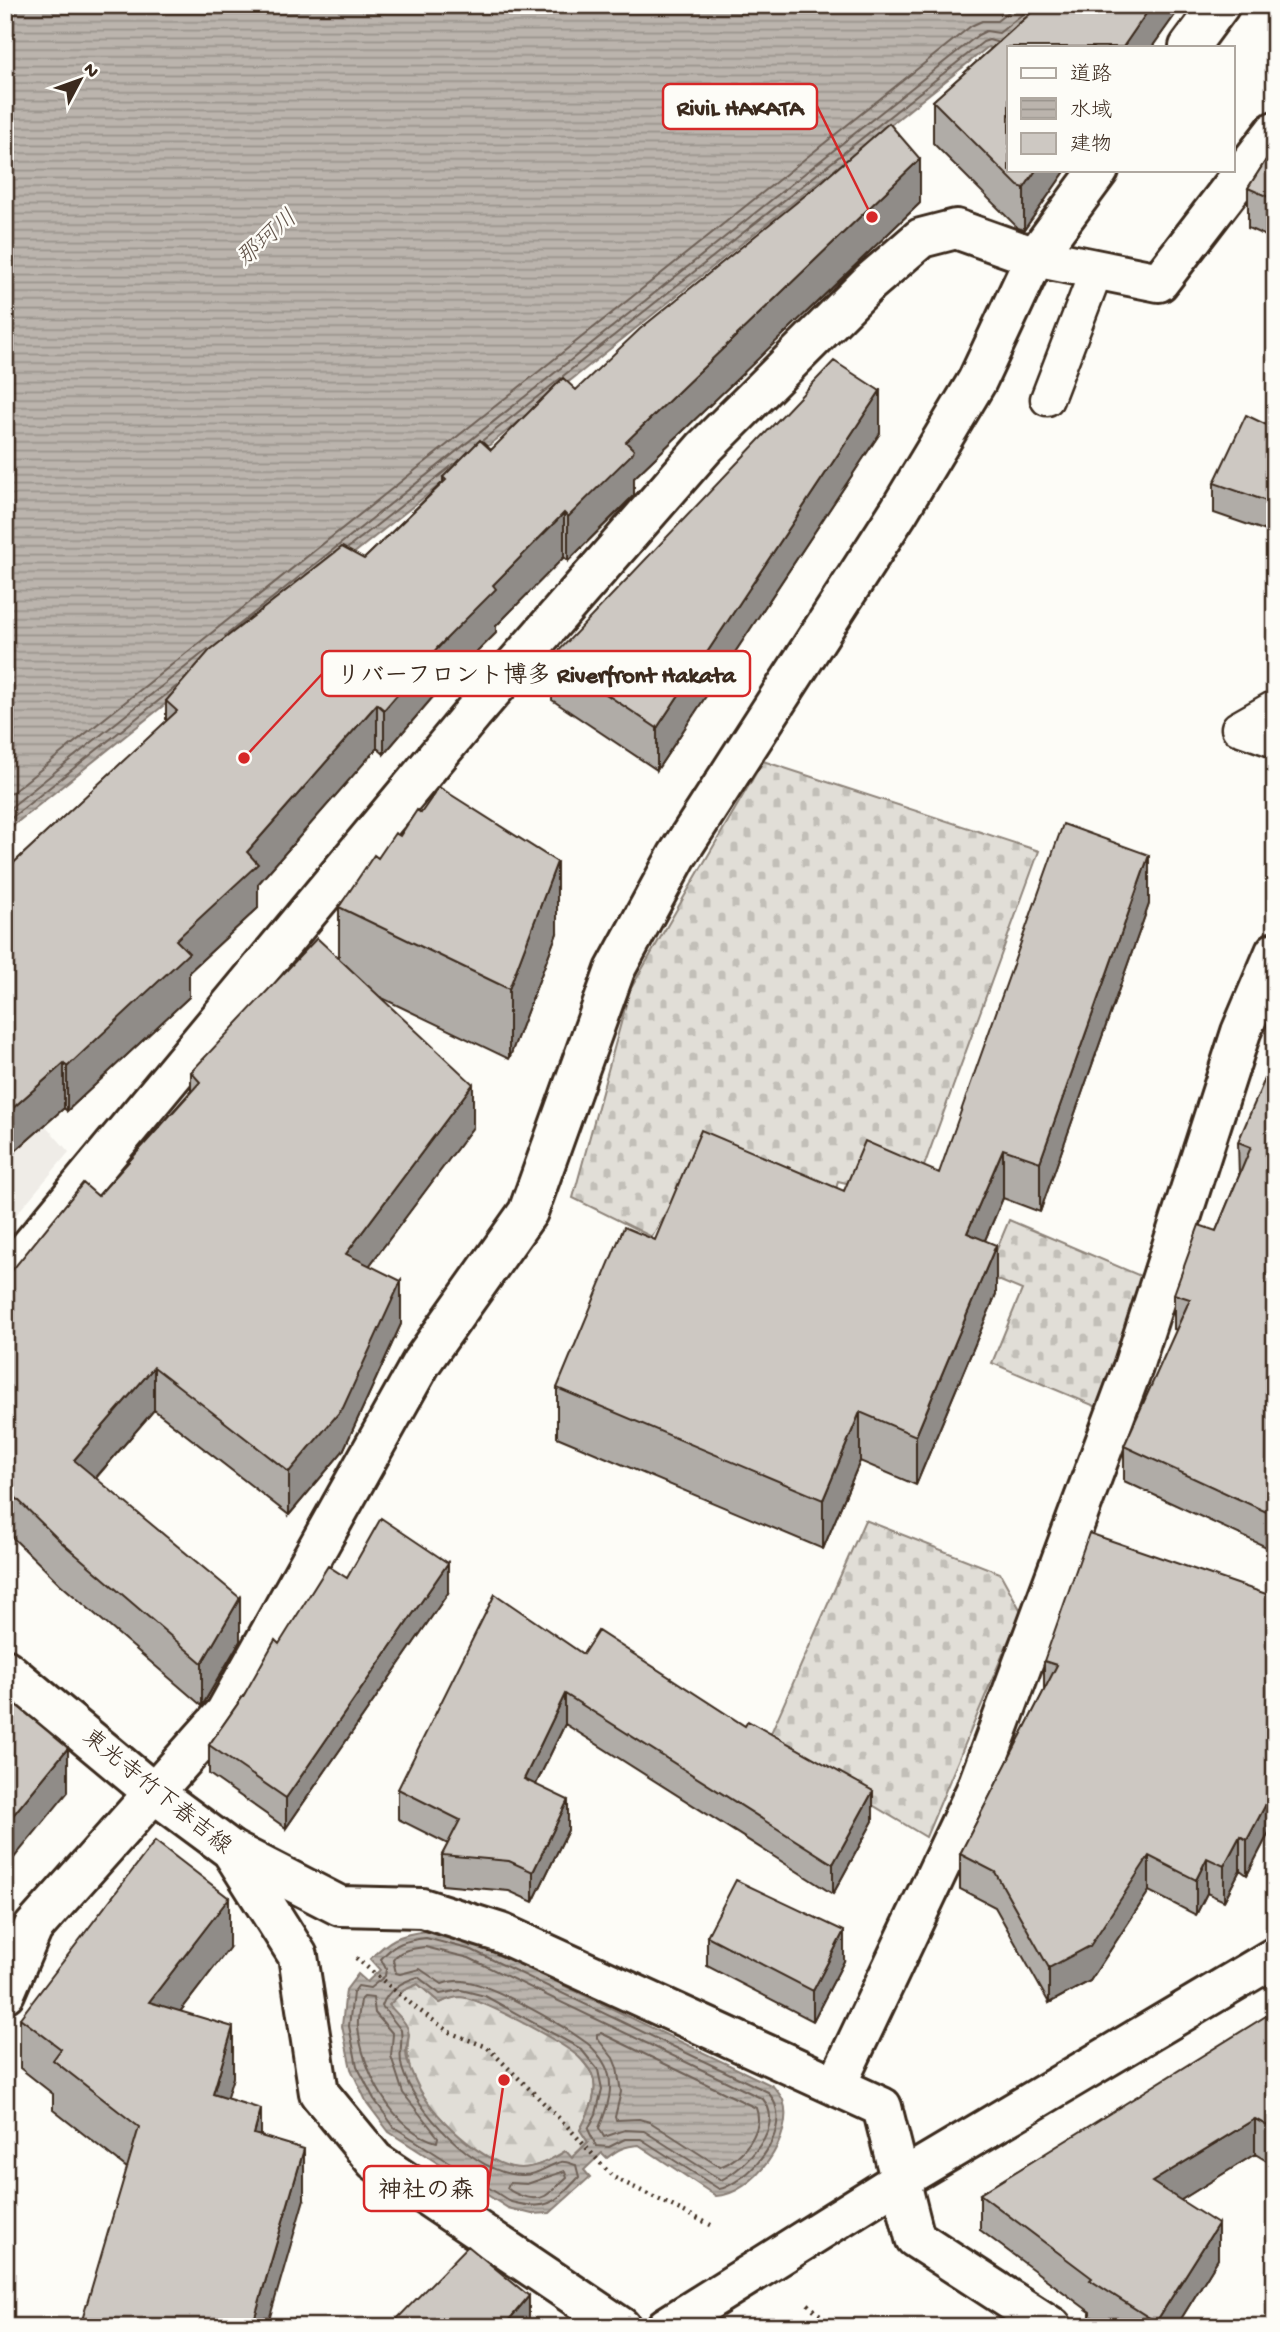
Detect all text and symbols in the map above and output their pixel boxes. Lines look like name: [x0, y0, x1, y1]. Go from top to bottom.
north arrow: [46, 46, 116, 116]
legend: [1007, 46, 1234, 172]
text: N: [77, 59, 103, 83]
text: 道路: [1070, 63, 1112, 89]
callout: RiviL HAKATA: [663, 84, 817, 129]
text: RiviL HAKATA: [676, 96, 805, 125]
text: 水域: [1070, 99, 1112, 125]
text: 建物: [1070, 133, 1112, 159]
water label: 那珂川: [232, 205, 304, 275]
callout: リバーフロント博多 Riverfront Hakata: [322, 651, 750, 696]
text: リバーフロント博多 Riverfront Hakata: [336, 662, 737, 692]
street label: 東光寺竹下春吉線: [76, 1724, 237, 1861]
callout: 神社の森: [364, 2166, 488, 2211]
text: 神社の森: [378, 2177, 474, 2207]

